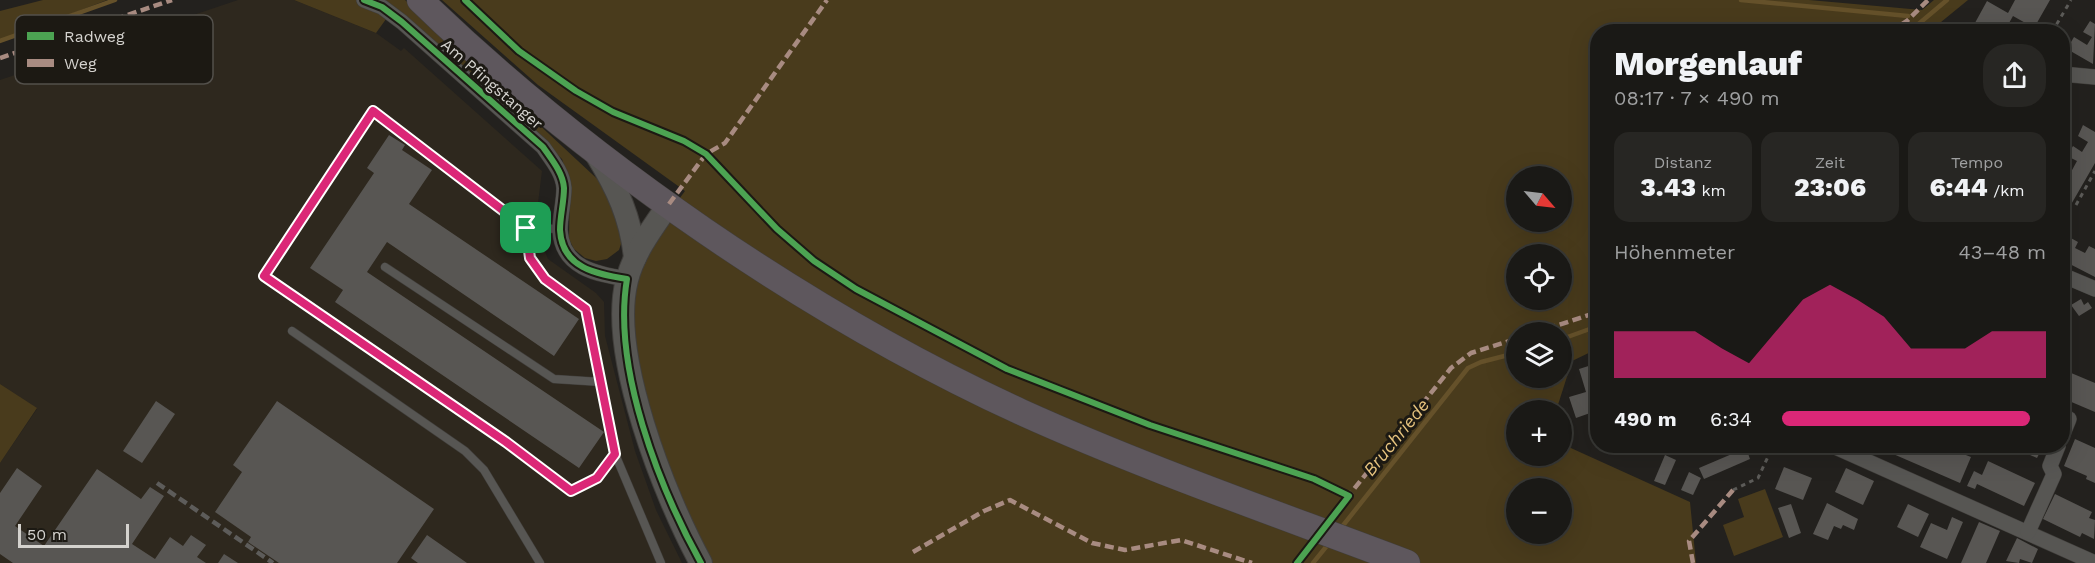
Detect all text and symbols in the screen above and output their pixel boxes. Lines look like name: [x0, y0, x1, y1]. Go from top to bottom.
legend: [15, 15, 213, 84]
text: Radweg: [64, 27, 125, 46]
street label: Am Pfingstanger: [437, 35, 547, 134]
text: Morgenlauf: [1614, 44, 1802, 83]
button: share: [1983, 44, 2046, 107]
text: Weg: [64, 54, 97, 73]
text: 08:17 · 7 × 490 m: [1614, 86, 1780, 110]
text: Distanz: [1654, 153, 1712, 172]
text: Zeit: [1815, 153, 1845, 172]
text: Tempo: [1951, 153, 2003, 172]
north arrow: [1506, 166, 1572, 232]
map controls: [1506, 166, 1572, 544]
text: 3.43: [1640, 172, 1696, 202]
text: 23:06: [1794, 172, 1866, 202]
text: 6:44: [1929, 172, 1988, 202]
text: km: [1696, 181, 1726, 200]
text: /km: [1988, 181, 2025, 200]
pin: [500, 202, 551, 253]
icon: arrive: [509, 211, 542, 244]
text: Höhenmeter: [1614, 240, 1735, 264]
text: 43–48 m: [1958, 240, 2046, 264]
button: locate: [1506, 244, 1572, 310]
button: layers: [1506, 322, 1572, 388]
water label: Bruchriede: [1359, 394, 1433, 480]
button: +: [1506, 400, 1572, 466]
text: 490 m: [1614, 407, 1677, 431]
text: 6:34: [1710, 407, 1752, 431]
button: −: [1506, 478, 1572, 544]
scale bar: [18, 521, 129, 548]
text: 50 m: [27, 525, 67, 544]

